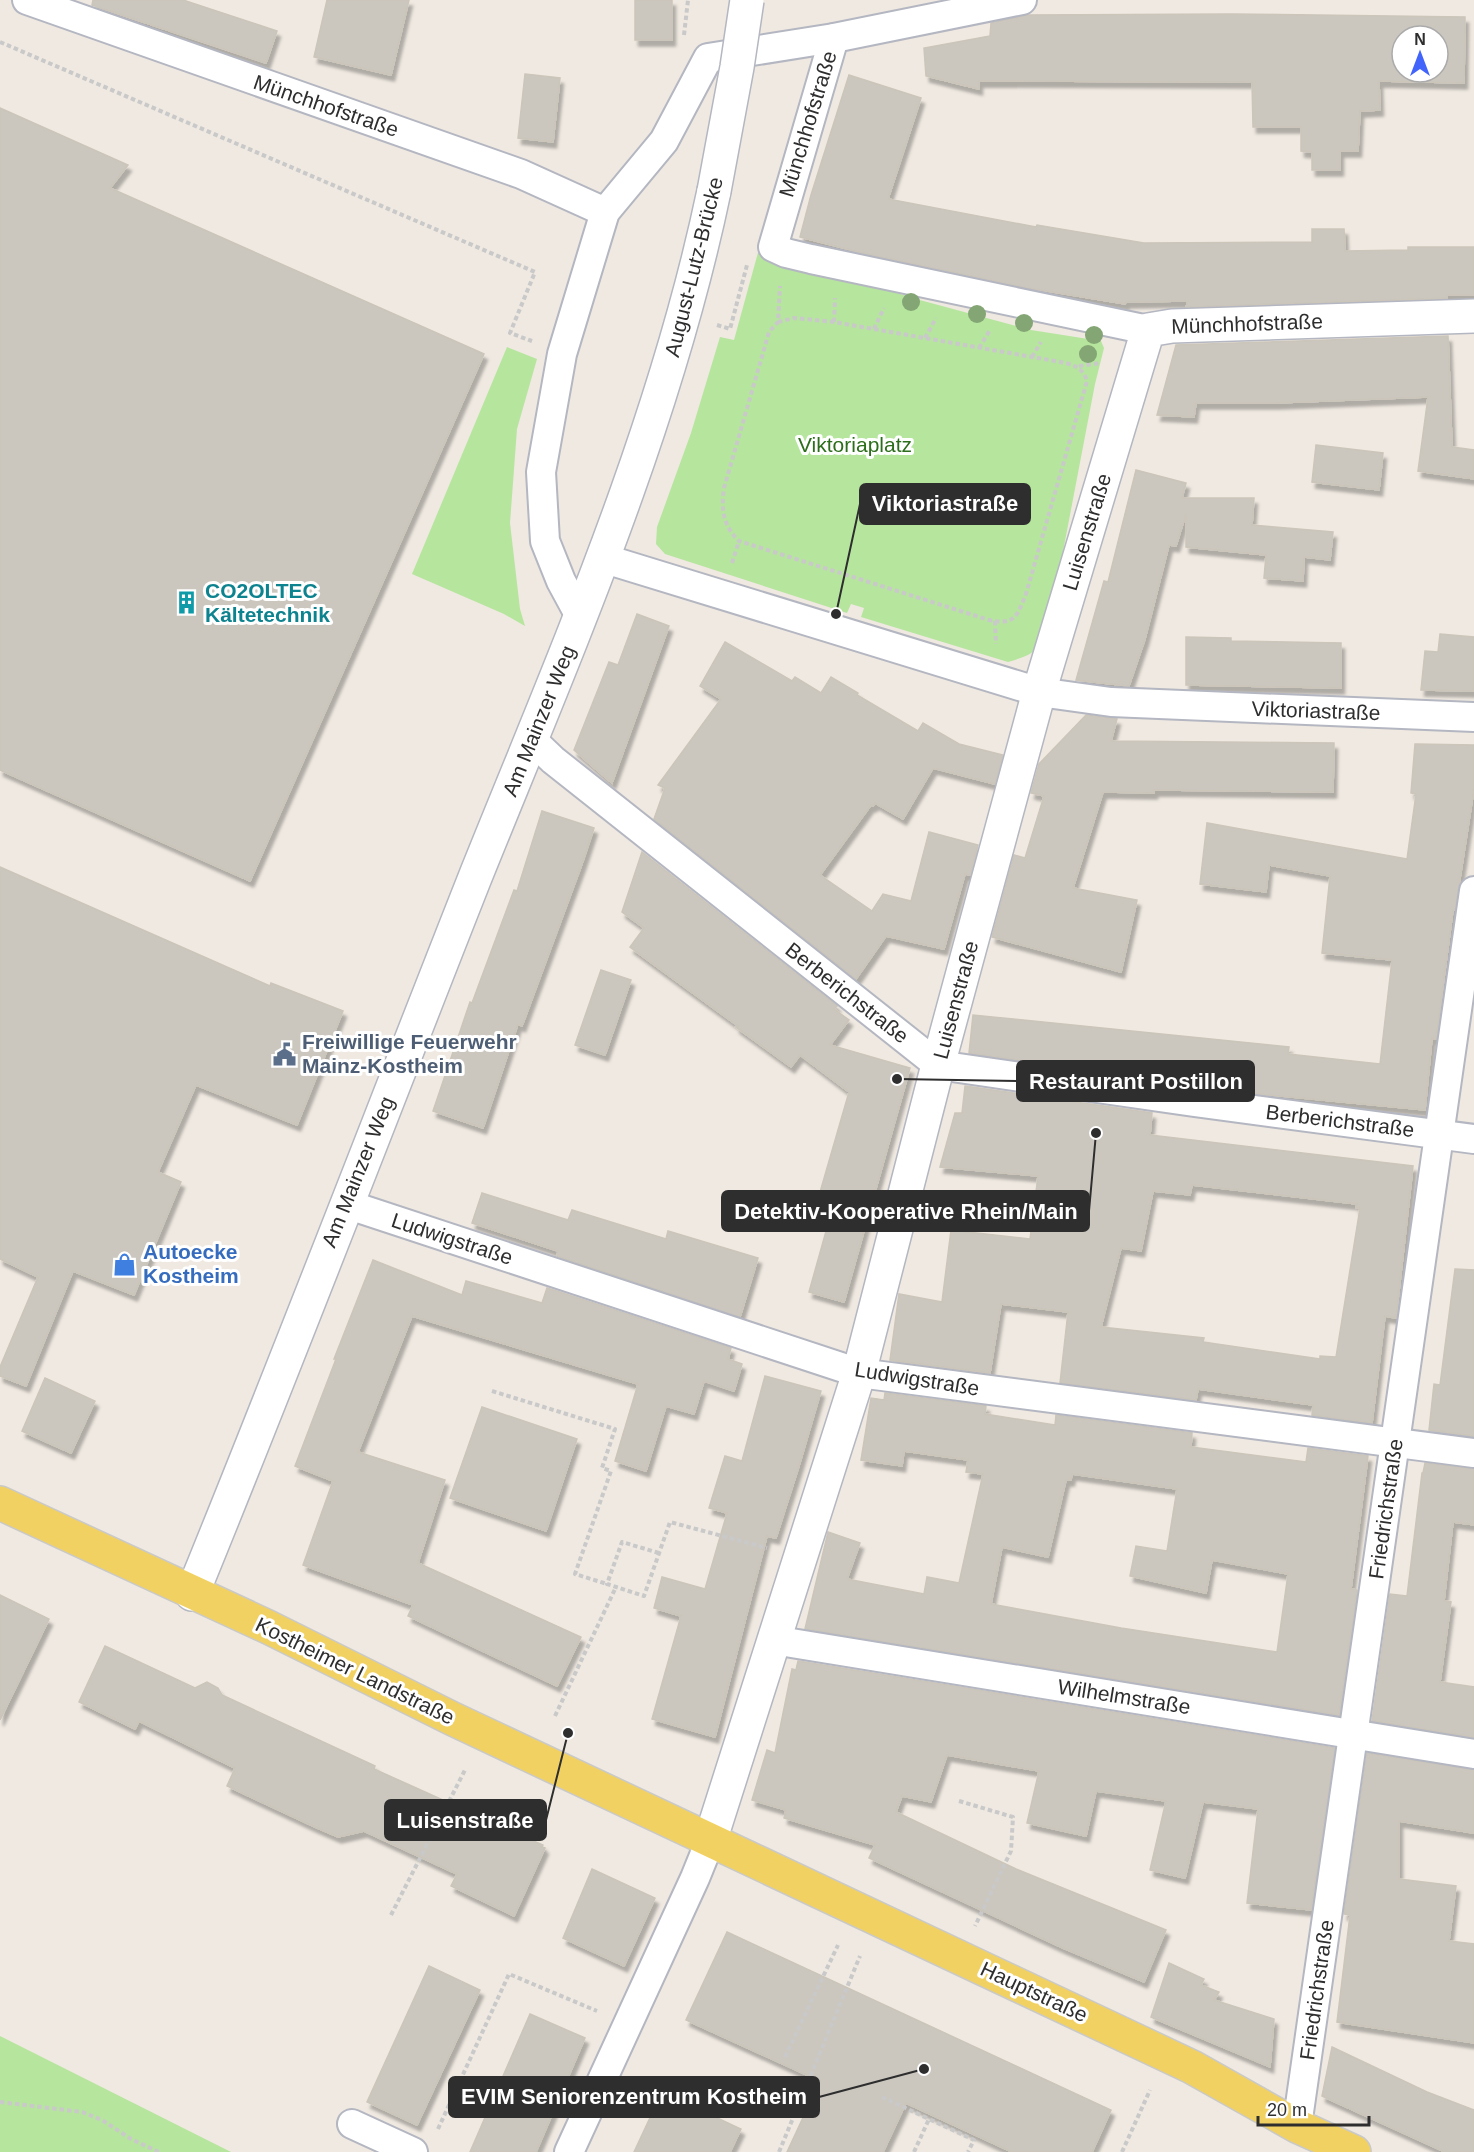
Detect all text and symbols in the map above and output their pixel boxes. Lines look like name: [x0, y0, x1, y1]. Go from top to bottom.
north arrow: [1390, 24, 1450, 84]
text: N: [1414, 31, 1426, 48]
street label: Münchhofstraße: [774, 48, 841, 200]
street label: Münchhofstraße: [251, 70, 402, 141]
street label: August-Lutz-Brücke: [660, 175, 727, 359]
street label: Münchhofstraße: [1171, 309, 1323, 338]
park label: Viktoriaplatz: [798, 433, 912, 456]
street label: Luisenstraße: [1058, 470, 1115, 593]
callout: Viktoriastraße: [860, 484, 1030, 524]
text: Viktoriastraße: [872, 491, 1018, 516]
place label: CO2OLTEC Kältetechnik: [205, 579, 330, 626]
building icon: CO2OLTEC Kältetechnik: [174, 590, 200, 616]
street label: Am Mainzer Weg: [498, 642, 579, 800]
street label: Viktoriastraße: [1251, 697, 1381, 724]
street label: Berberichstraße: [781, 938, 913, 1048]
street label: Luisenstraße: [929, 938, 982, 1061]
place label: Freiwillige Feuerwehr Mainz-Kostheim: [302, 1030, 517, 1077]
public building icon: Freiwillige Feuerwehr Mainz-Kostheim: [271, 1041, 297, 1067]
callout: Restaurant Postillon: [1017, 1061, 1254, 1101]
text: Restaurant Postillon: [1029, 1069, 1243, 1094]
street label: Am Mainzer Weg: [317, 1093, 398, 1251]
street label: Berberichstraße: [1265, 1100, 1416, 1141]
callout: Detektiv-Kooperative Rhein/Main: [722, 1191, 1089, 1231]
text: Detektiv-Kooperative Rhein/Main: [734, 1199, 1078, 1224]
street label: Ludwigstraße: [389, 1208, 516, 1269]
place label: Autoecke Kostheim: [143, 1240, 239, 1287]
shop icon: Autoecke Kostheim: [112, 1251, 138, 1277]
street label: Ludwigstraße: [853, 1357, 981, 1400]
street label: Friedrichstraße: [1364, 1437, 1407, 1580]
street label: Kostheimer Landstraße: [252, 1612, 458, 1729]
street label: Wilhelmstraße: [1056, 1675, 1192, 1718]
callout: Luisenstraße: [385, 1800, 546, 1840]
text: Luisenstraße: [397, 1808, 533, 1833]
street label: Friedrichstraße: [1295, 1918, 1338, 2061]
street label: Hauptstraße: [977, 1957, 1091, 2026]
callout: EVIM Seniorenzentrum Kostheim: [449, 2077, 819, 2117]
text: EVIM Seniorenzentrum Kostheim: [461, 2084, 807, 2109]
scale bar: [1258, 2089, 1369, 2127]
text: 20 m: [1267, 2100, 1307, 2120]

